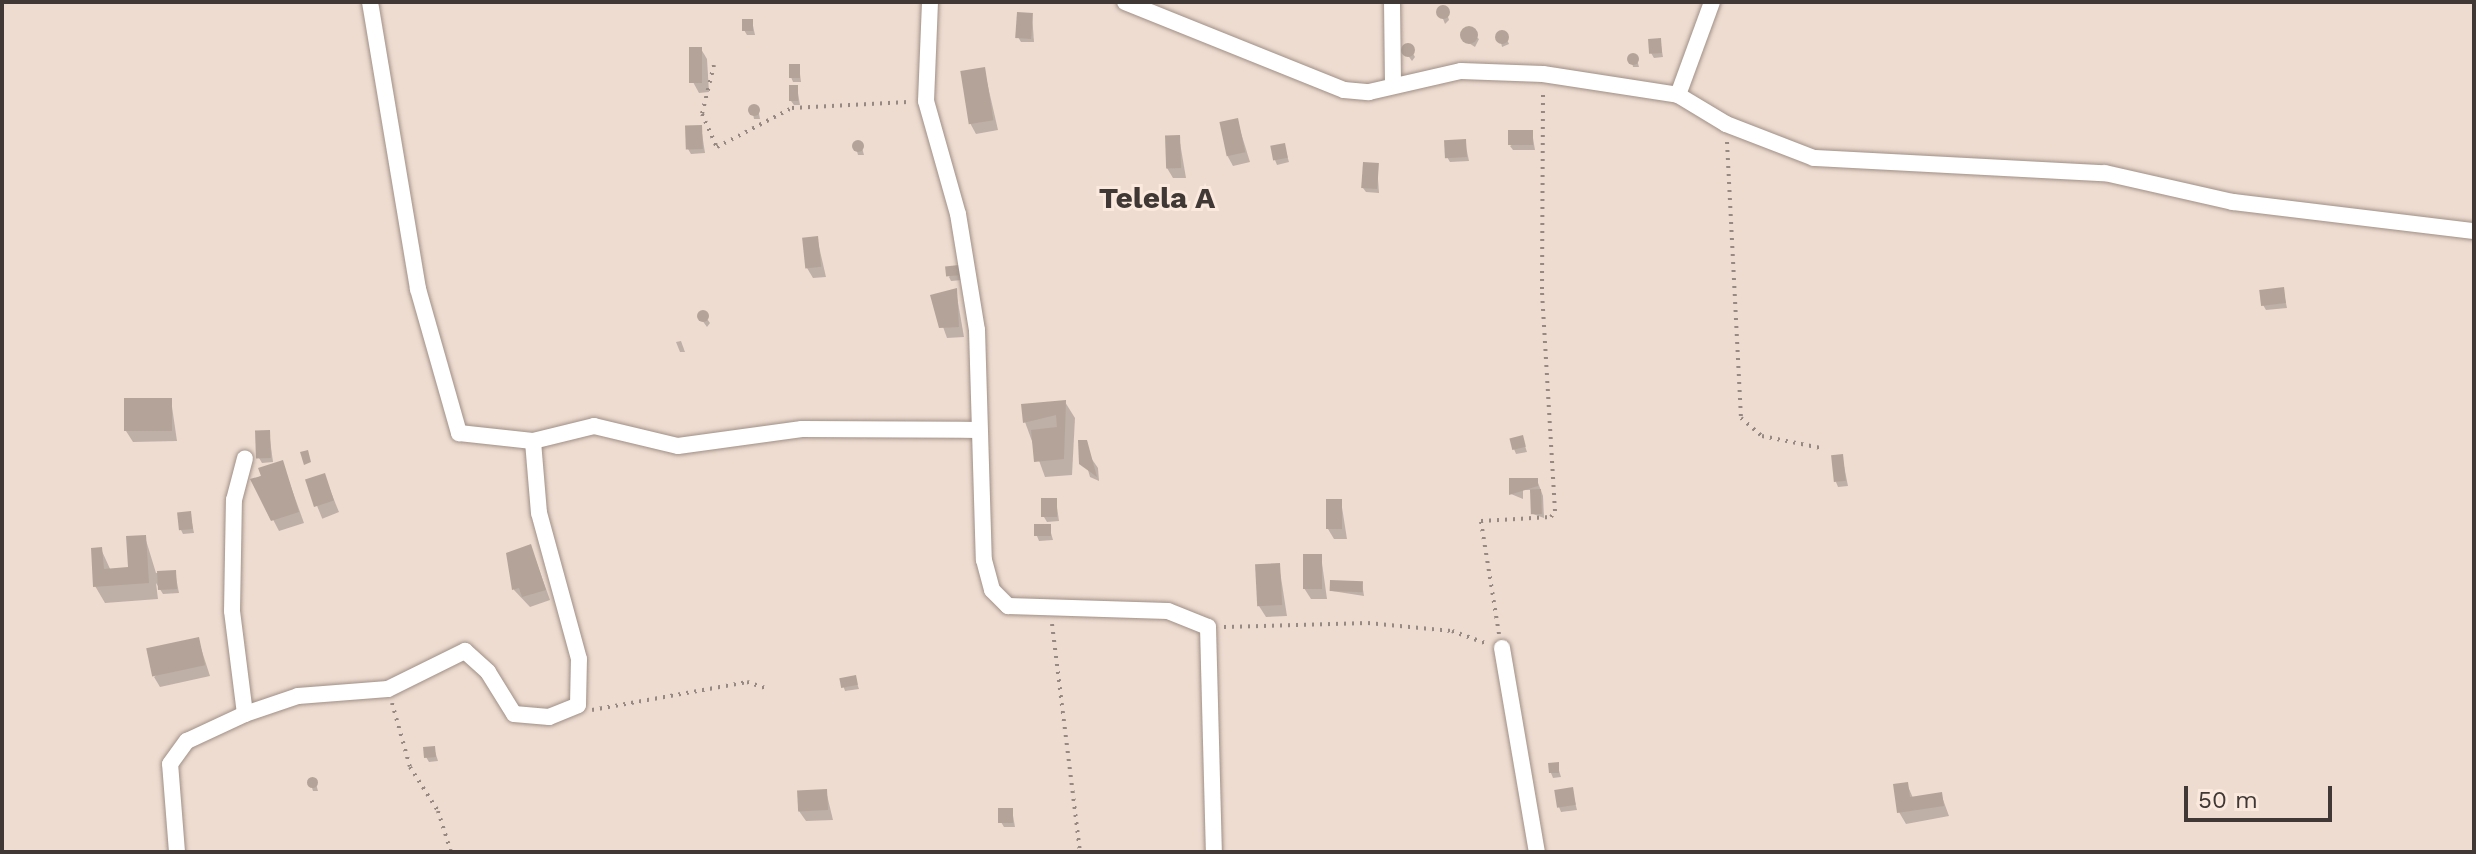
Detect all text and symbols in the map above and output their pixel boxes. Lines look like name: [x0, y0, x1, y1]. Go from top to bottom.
district label: Telela A: [1098, 180, 1216, 216]
scale bar: [2188, 770, 2336, 820]
text: 50 m: [2198, 786, 2258, 814]

